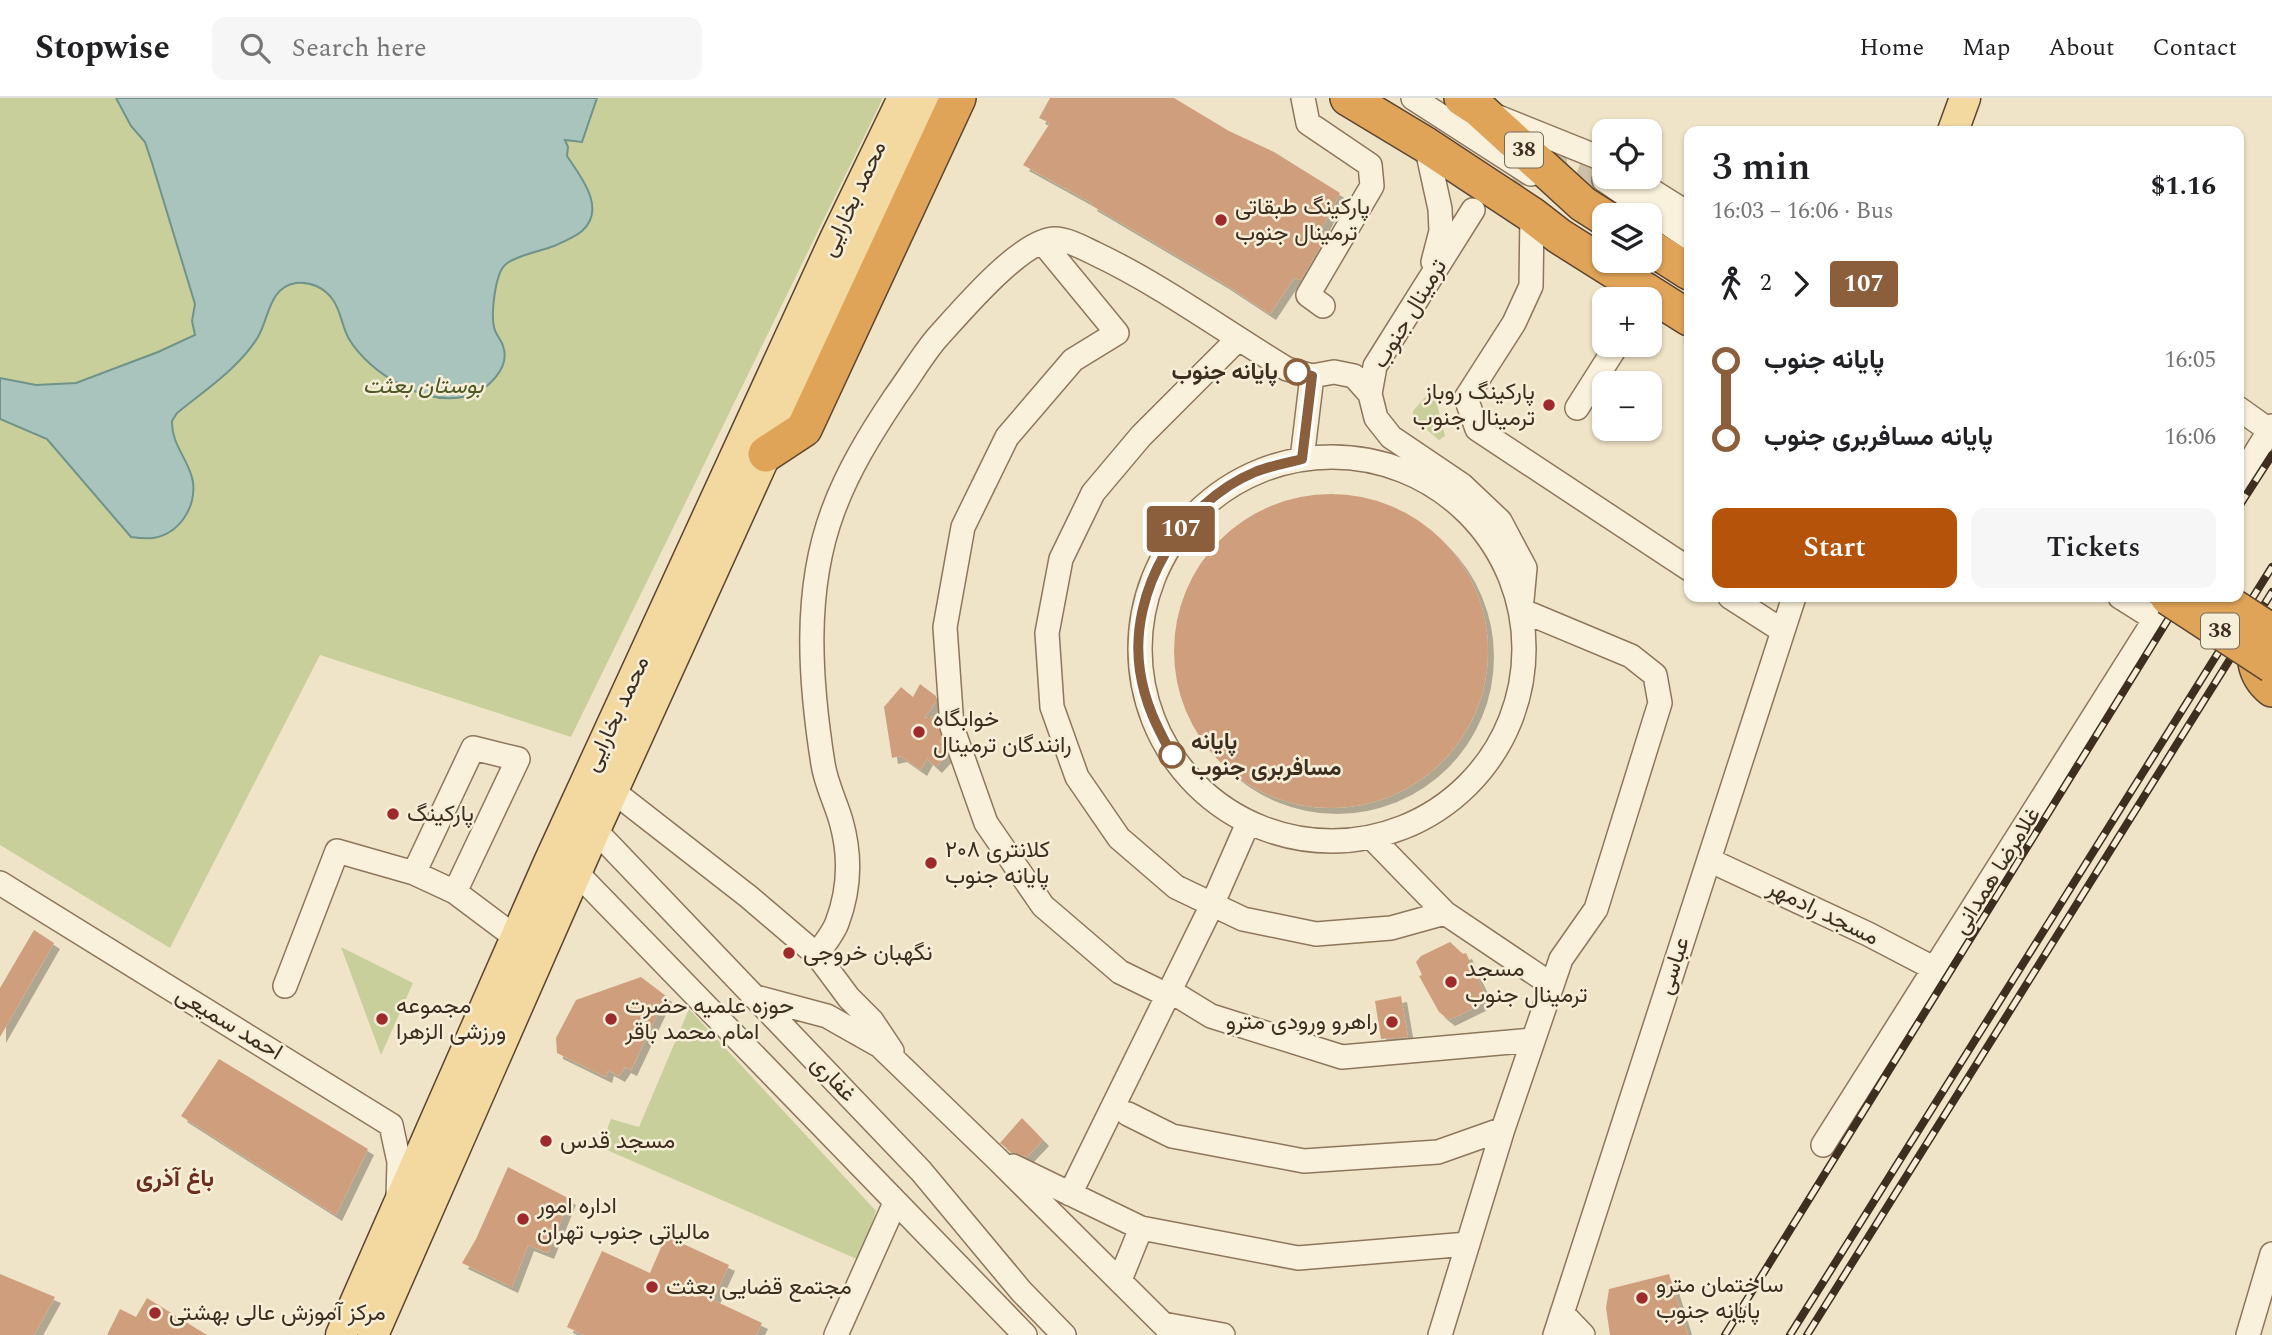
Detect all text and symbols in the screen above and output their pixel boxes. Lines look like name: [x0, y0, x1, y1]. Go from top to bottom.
search box: [212, 17, 702, 80]
text: Stopwise: [35, 23, 170, 73]
text: Search here: [292, 28, 427, 68]
icon: search: [236, 29, 274, 67]
text: Home: [1859, 30, 1924, 66]
text: Map: [1962, 30, 2010, 66]
text: About: [2048, 30, 2114, 66]
text: Contact: [2152, 30, 2237, 66]
map controls: [1592, 119, 1662, 441]
button: locate: [1592, 119, 1662, 189]
road number: 38: [1505, 132, 1543, 168]
street label: محمد بخارایی: [812, 135, 896, 263]
text: 3 min: [1712, 139, 1811, 197]
text: $1.16: [2151, 166, 2216, 206]
place label: پارکینگ طبقاتی ترمینال جنوب: [1235, 190, 1370, 251]
text: 16:03 – 16:06 · Bus: [1712, 194, 1894, 229]
button: layers: [1592, 203, 1662, 273]
marker: پارکینگ طبقاتی ترمینال جنوب: [1213, 212, 1229, 228]
street label: ترمینال جنوب: [1363, 252, 1457, 376]
icon: walk: [1712, 265, 1750, 303]
icon: forward: [1782, 265, 1820, 303]
text: 2: [1760, 266, 1772, 301]
text: 107: [1844, 266, 1884, 302]
button: +: [1592, 287, 1662, 357]
text: پایانه جنوب: [1764, 340, 1884, 380]
text: 16:05: [2164, 343, 2216, 378]
place label: پایانه جنوب: [1171, 355, 1278, 390]
marker: پایانه جنوب: [1284, 359, 1310, 385]
park label: بوستان بعثت: [363, 369, 485, 404]
button: −: [1592, 371, 1662, 441]
place label: پارکینگ روباز ترمینال جنوب: [1413, 375, 1535, 436]
marker: پارکینگ روباز ترمینال جنوب: [1541, 397, 1557, 413]
text: پایانه مسافربری جنوب: [1764, 417, 1993, 457]
text: 16:06: [2164, 420, 2216, 455]
line badge: 107: [1141, 506, 1221, 552]
button: Start: [1712, 508, 1957, 588]
button: Tickets: [1971, 508, 2216, 588]
text: 107: [1161, 511, 1201, 547]
road number: 38: [2201, 614, 2239, 648]
street label: محمد بخارایی: [575, 650, 659, 778]
place label: خوابگاه رانندگان ترمینال: [933, 702, 1072, 763]
marker: خوابگاه رانندگان ترمینال: [911, 724, 927, 740]
place label: پایانه مسافربری جنوب: [1191, 725, 1341, 786]
marker: پایانه مسافربری جنوب: [1159, 742, 1185, 768]
place label: پارکینگ: [407, 797, 474, 832]
street label: غلامرضا همدانی: [1944, 800, 2050, 942]
marker: پارکینگ: [385, 806, 401, 822]
place label: کلانتری ۲۰۸ پایانه جنوب: [945, 833, 1050, 894]
marker: کلانتری ۲۰۸ پایانه جنوب: [923, 855, 939, 871]
street label: مسجد رادمهر: [1760, 870, 1885, 955]
street label: عباسی: [1648, 933, 1700, 999]
place label: نگهبان خروجی: [803, 936, 933, 971]
marker: نگهبان خروجی: [781, 945, 797, 961]
place label: مسجد ترمینال جنوب: [1465, 952, 1587, 1013]
marker: مسجد ترمینال جنوب: [1443, 974, 1459, 990]
street label: احمد سمیعی: [169, 978, 289, 1070]
place label: مجموعه ورزشی الزهرا: [396, 989, 506, 1050]
place label: حوزه علمیه حضرت امام محمد باقر: [624, 989, 794, 1050]
place label: راهرو ورودی مترو: [1226, 1005, 1378, 1040]
marker: مجموعه ورزشی الزهرا: [374, 1011, 390, 1027]
marker: حوزه علمیه حضرت امام محمد باقر: [603, 1011, 619, 1027]
marker: راهرو ورودی مترو: [1384, 1014, 1400, 1030]
street label: غفاری: [802, 1048, 864, 1110]
place label: مسجد قدس: [560, 1124, 675, 1159]
marker: مسجد قدس: [538, 1133, 554, 1149]
district label: باغ آذری: [136, 1161, 214, 1197]
place label: اداره امور مالیاتی جنوب تهران: [536, 1189, 710, 1250]
marker: اداره امور مالیاتی جنوب تهران: [515, 1211, 531, 1227]
place label: ساختمان مترو پایانه جنوب: [1656, 1268, 1784, 1329]
place label: مجتمع قضایی بعثت: [666, 1270, 852, 1305]
marker: مجتمع قضایی بعثت: [644, 1279, 660, 1295]
marker: ساختمان مترو پایانه جنوب: [1634, 1290, 1650, 1306]
place label: مرکز آموزش عالی بهشتی: [169, 1296, 386, 1331]
marker: مرکز آموزش عالی بهشتی: [147, 1305, 163, 1321]

